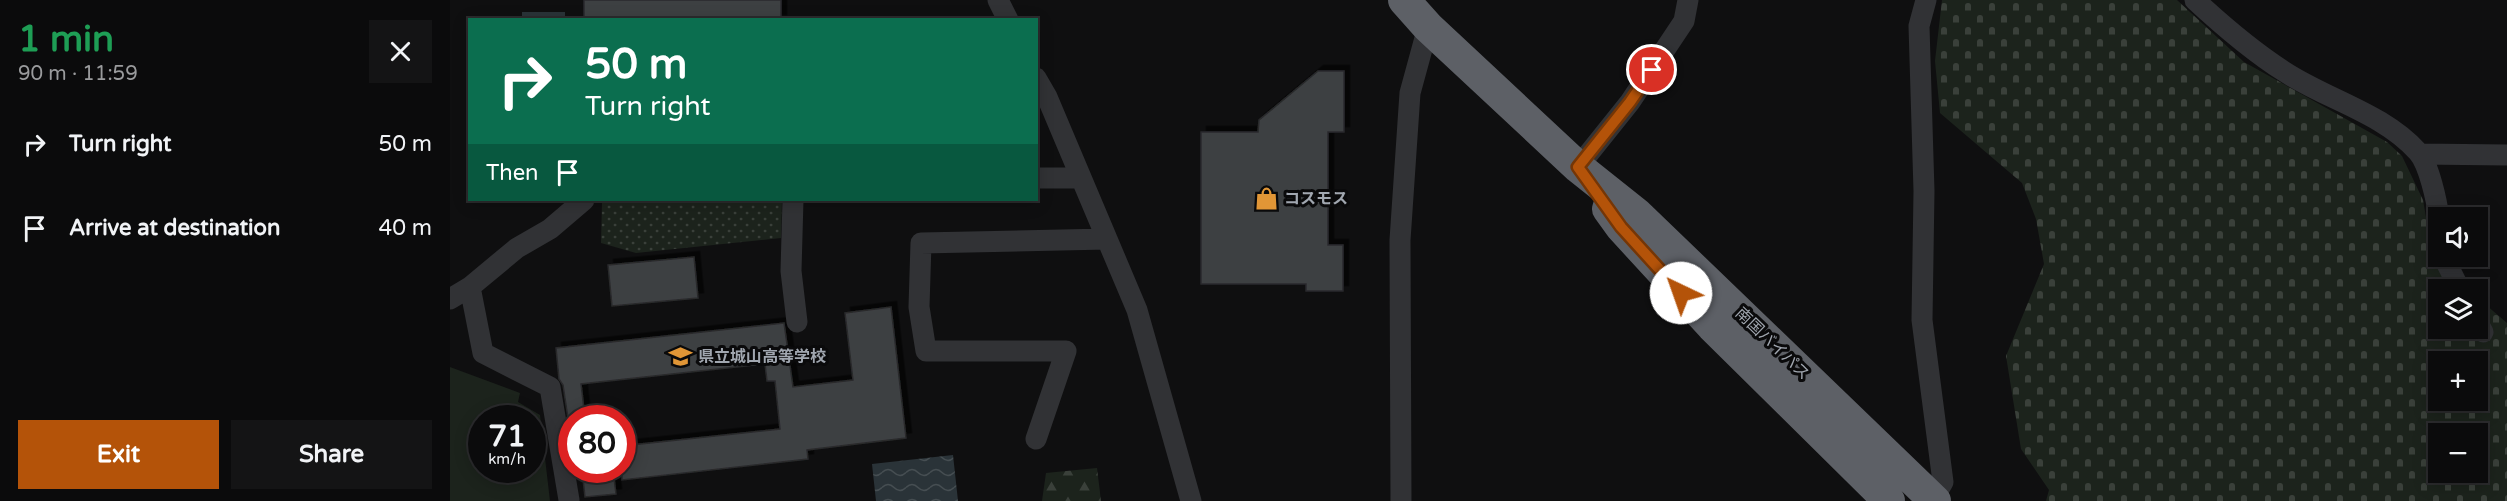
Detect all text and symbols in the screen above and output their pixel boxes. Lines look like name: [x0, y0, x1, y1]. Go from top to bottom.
text: 1 min: [18, 18, 114, 61]
button: close: [369, 20, 432, 83]
text: 50 m: [585, 39, 687, 90]
icon: right: [486, 42, 564, 120]
pin: [1626, 44, 1677, 95]
icon: arrive: [1635, 53, 1668, 86]
text: 90 m · 11:59: [18, 62, 138, 86]
text: Turn right: [585, 90, 711, 123]
icon: right: [18, 128, 51, 161]
text: Turn right: [69, 131, 171, 157]
text: 50 m: [378, 131, 432, 157]
icon: arrive: [551, 156, 584, 189]
text: Then: [486, 160, 539, 186]
shop icon: コスモス: [1253, 185, 1279, 211]
place label: コスモス: [1284, 189, 1348, 209]
map controls: [2428, 207, 2488, 483]
button: sound: [2428, 207, 2488, 267]
icon: arrive: [18, 212, 51, 245]
text: Arrive at destination: [69, 215, 280, 241]
text: 40 m: [378, 215, 432, 241]
position arrow: [1649, 261, 1713, 325]
button: layers: [2428, 279, 2488, 339]
street label: 南国バイパス: [1731, 303, 1814, 384]
school or university icon: 県立城山高等学校: [667, 343, 693, 369]
place label: 県立城山高等学校: [698, 347, 826, 367]
button: +: [2428, 351, 2488, 411]
speed limit sign: 80: [558, 405, 636, 483]
text: 71: [488, 418, 526, 455]
button: Exit: [18, 420, 219, 489]
button: Share: [231, 420, 432, 489]
button: −: [2428, 423, 2488, 483]
text: km/h: [488, 450, 526, 468]

